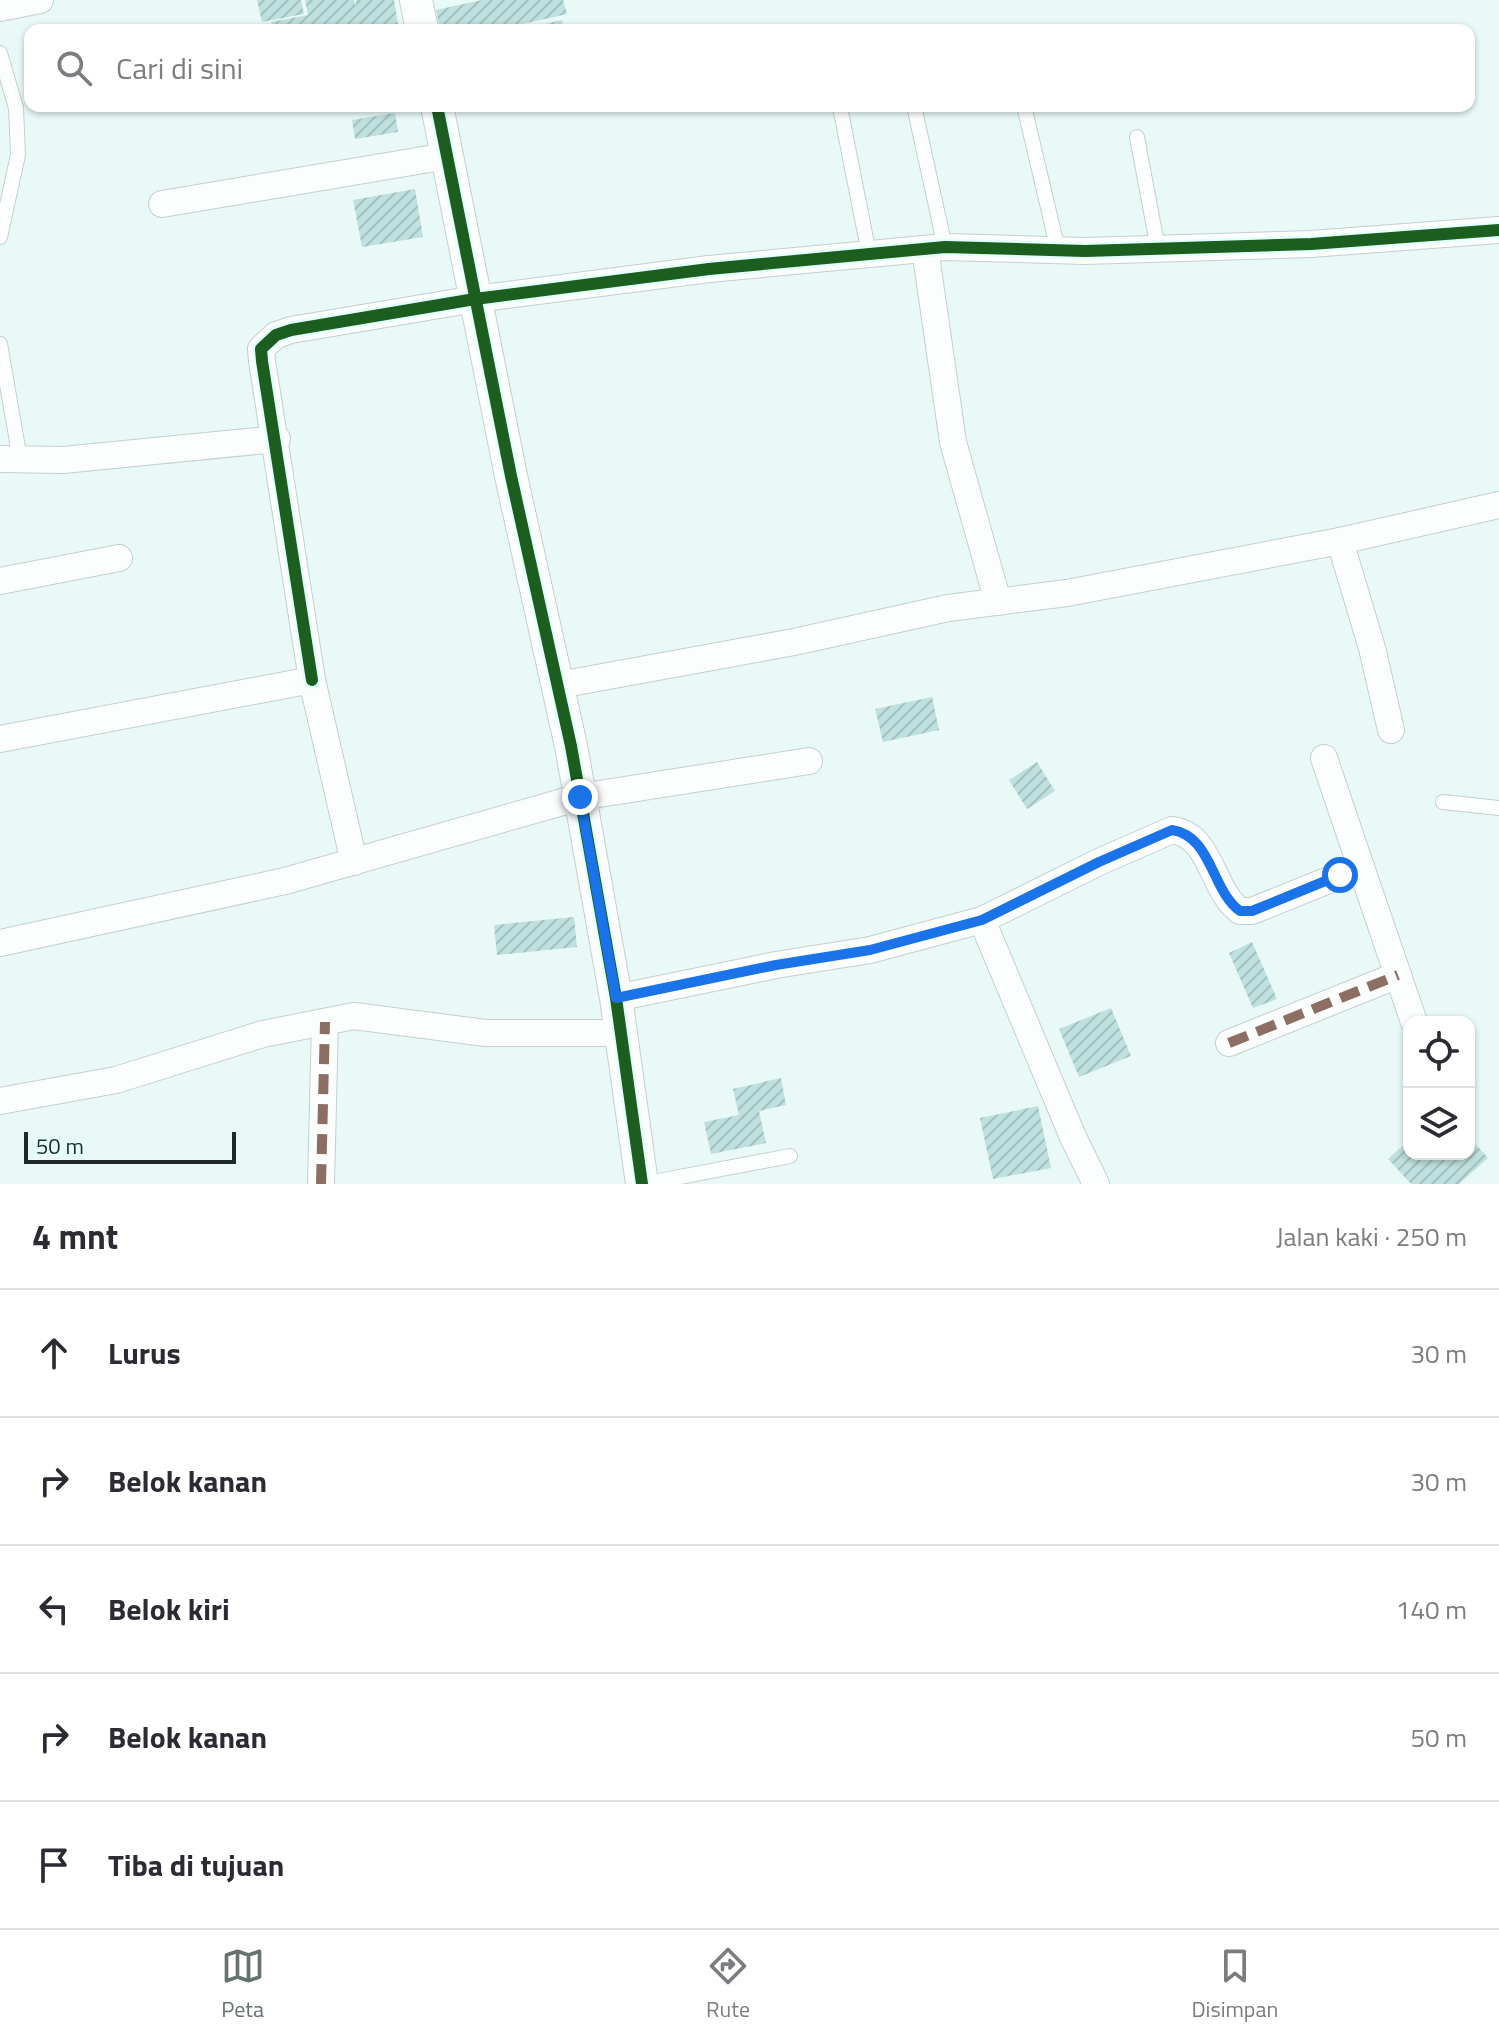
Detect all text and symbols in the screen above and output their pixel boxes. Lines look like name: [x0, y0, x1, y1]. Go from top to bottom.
search box: [24, 24, 1475, 112]
text: Cari di sini: [116, 45, 243, 91]
icon: search: [52, 46, 96, 90]
route end: [562, 779, 598, 815]
route start: [1322, 857, 1358, 893]
map controls: [1403, 1016, 1475, 1160]
button: locate: [1403, 1016, 1475, 1088]
button: layers: [1403, 1088, 1475, 1160]
scale bar: [24, 1128, 236, 1164]
text: 50 m: [36, 1129, 84, 1163]
text: 4 mnt: [32, 1210, 118, 1262]
text: Jalan kaki · 250 m: [1276, 1217, 1467, 1256]
text: Lurus: [108, 1330, 181, 1376]
icon: ahead: [32, 1331, 76, 1375]
text: 30 m: [1410, 1334, 1467, 1373]
text: Belok kanan: [108, 1458, 267, 1504]
icon: right: [32, 1459, 76, 1503]
text: 30 m: [1410, 1462, 1467, 1501]
text: Belok kiri: [108, 1586, 230, 1632]
icon: left: [32, 1587, 76, 1631]
text: 140 m: [1396, 1590, 1467, 1629]
text: Belok kanan: [108, 1714, 267, 1760]
icon: right: [32, 1715, 76, 1759]
text: 50 m: [1410, 1718, 1467, 1757]
text: Tiba di tujuan: [108, 1842, 284, 1888]
icon: arrive: [32, 1843, 76, 1887]
tab: Peta: [221, 1944, 265, 2026]
tab: Rute: [706, 1944, 750, 2026]
tab: Disimpan: [1191, 1944, 1278, 2026]

